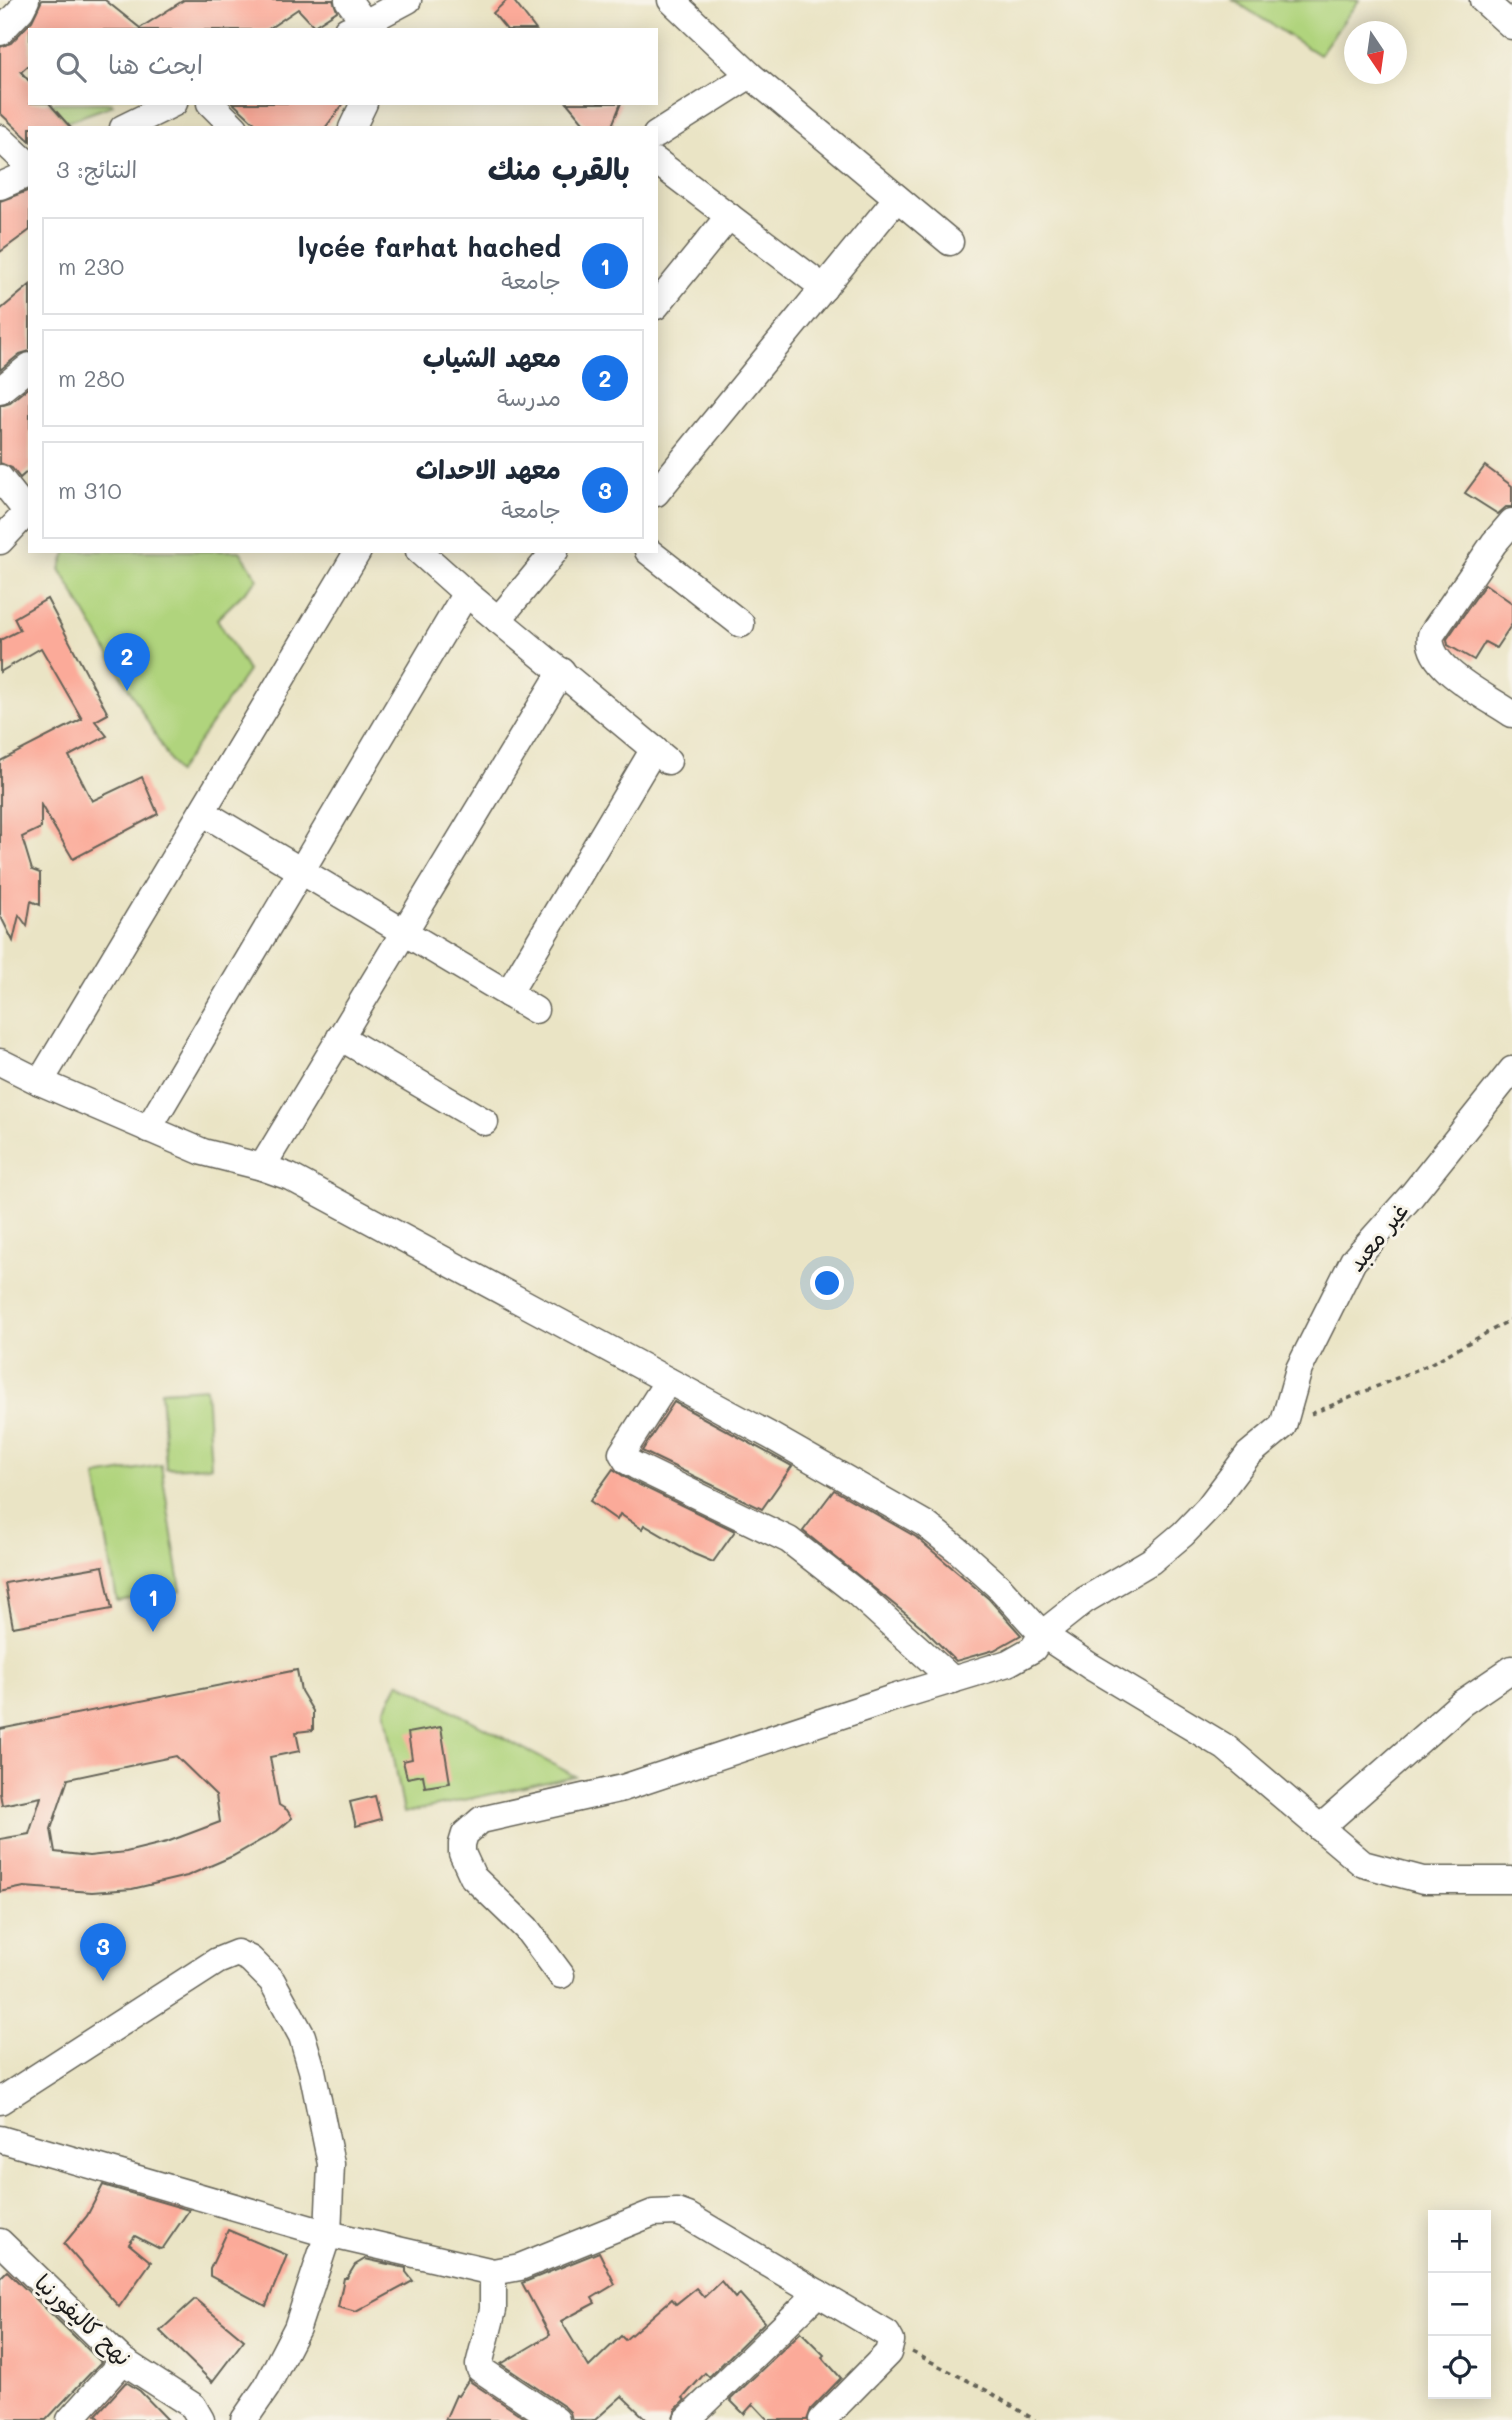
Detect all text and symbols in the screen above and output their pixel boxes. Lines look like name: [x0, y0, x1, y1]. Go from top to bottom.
north arrow: [1344, 21, 1407, 84]
search box: [28, 28, 658, 105]
text: ابحث هنا: [108, 47, 203, 81]
icon: search: [52, 48, 90, 86]
text: بالقرب منك: [488, 148, 630, 188]
text: النتائج: 3: [56, 154, 137, 184]
text: lycée farhat hached: [298, 230, 561, 264]
text: 230 m: [58, 251, 124, 281]
text: 1: [600, 251, 610, 281]
text: جامعة: [501, 265, 561, 295]
text: معهد الشياب: [423, 340, 561, 374]
text: 280 m: [58, 363, 125, 393]
text: 2: [599, 363, 611, 393]
text: مدرسة: [497, 382, 561, 412]
text: معهد الاحداث: [416, 452, 561, 486]
text: 310 m: [58, 475, 122, 505]
text: 3: [598, 475, 612, 505]
text: جامعة: [501, 494, 561, 524]
pin: 2: [104, 633, 150, 691]
street label: غير معبد: [1340, 1196, 1414, 1277]
your location: [810, 1266, 844, 1300]
pin: 1: [130, 1574, 176, 1632]
pin: 3: [80, 1923, 126, 1981]
map controls: [1428, 2210, 1491, 2399]
button: +: [1428, 2210, 1491, 2273]
street label: نهح كاليفورنيا: [28, 2267, 138, 2372]
button: −: [1428, 2273, 1491, 2336]
button: locate: [1428, 2336, 1491, 2399]

